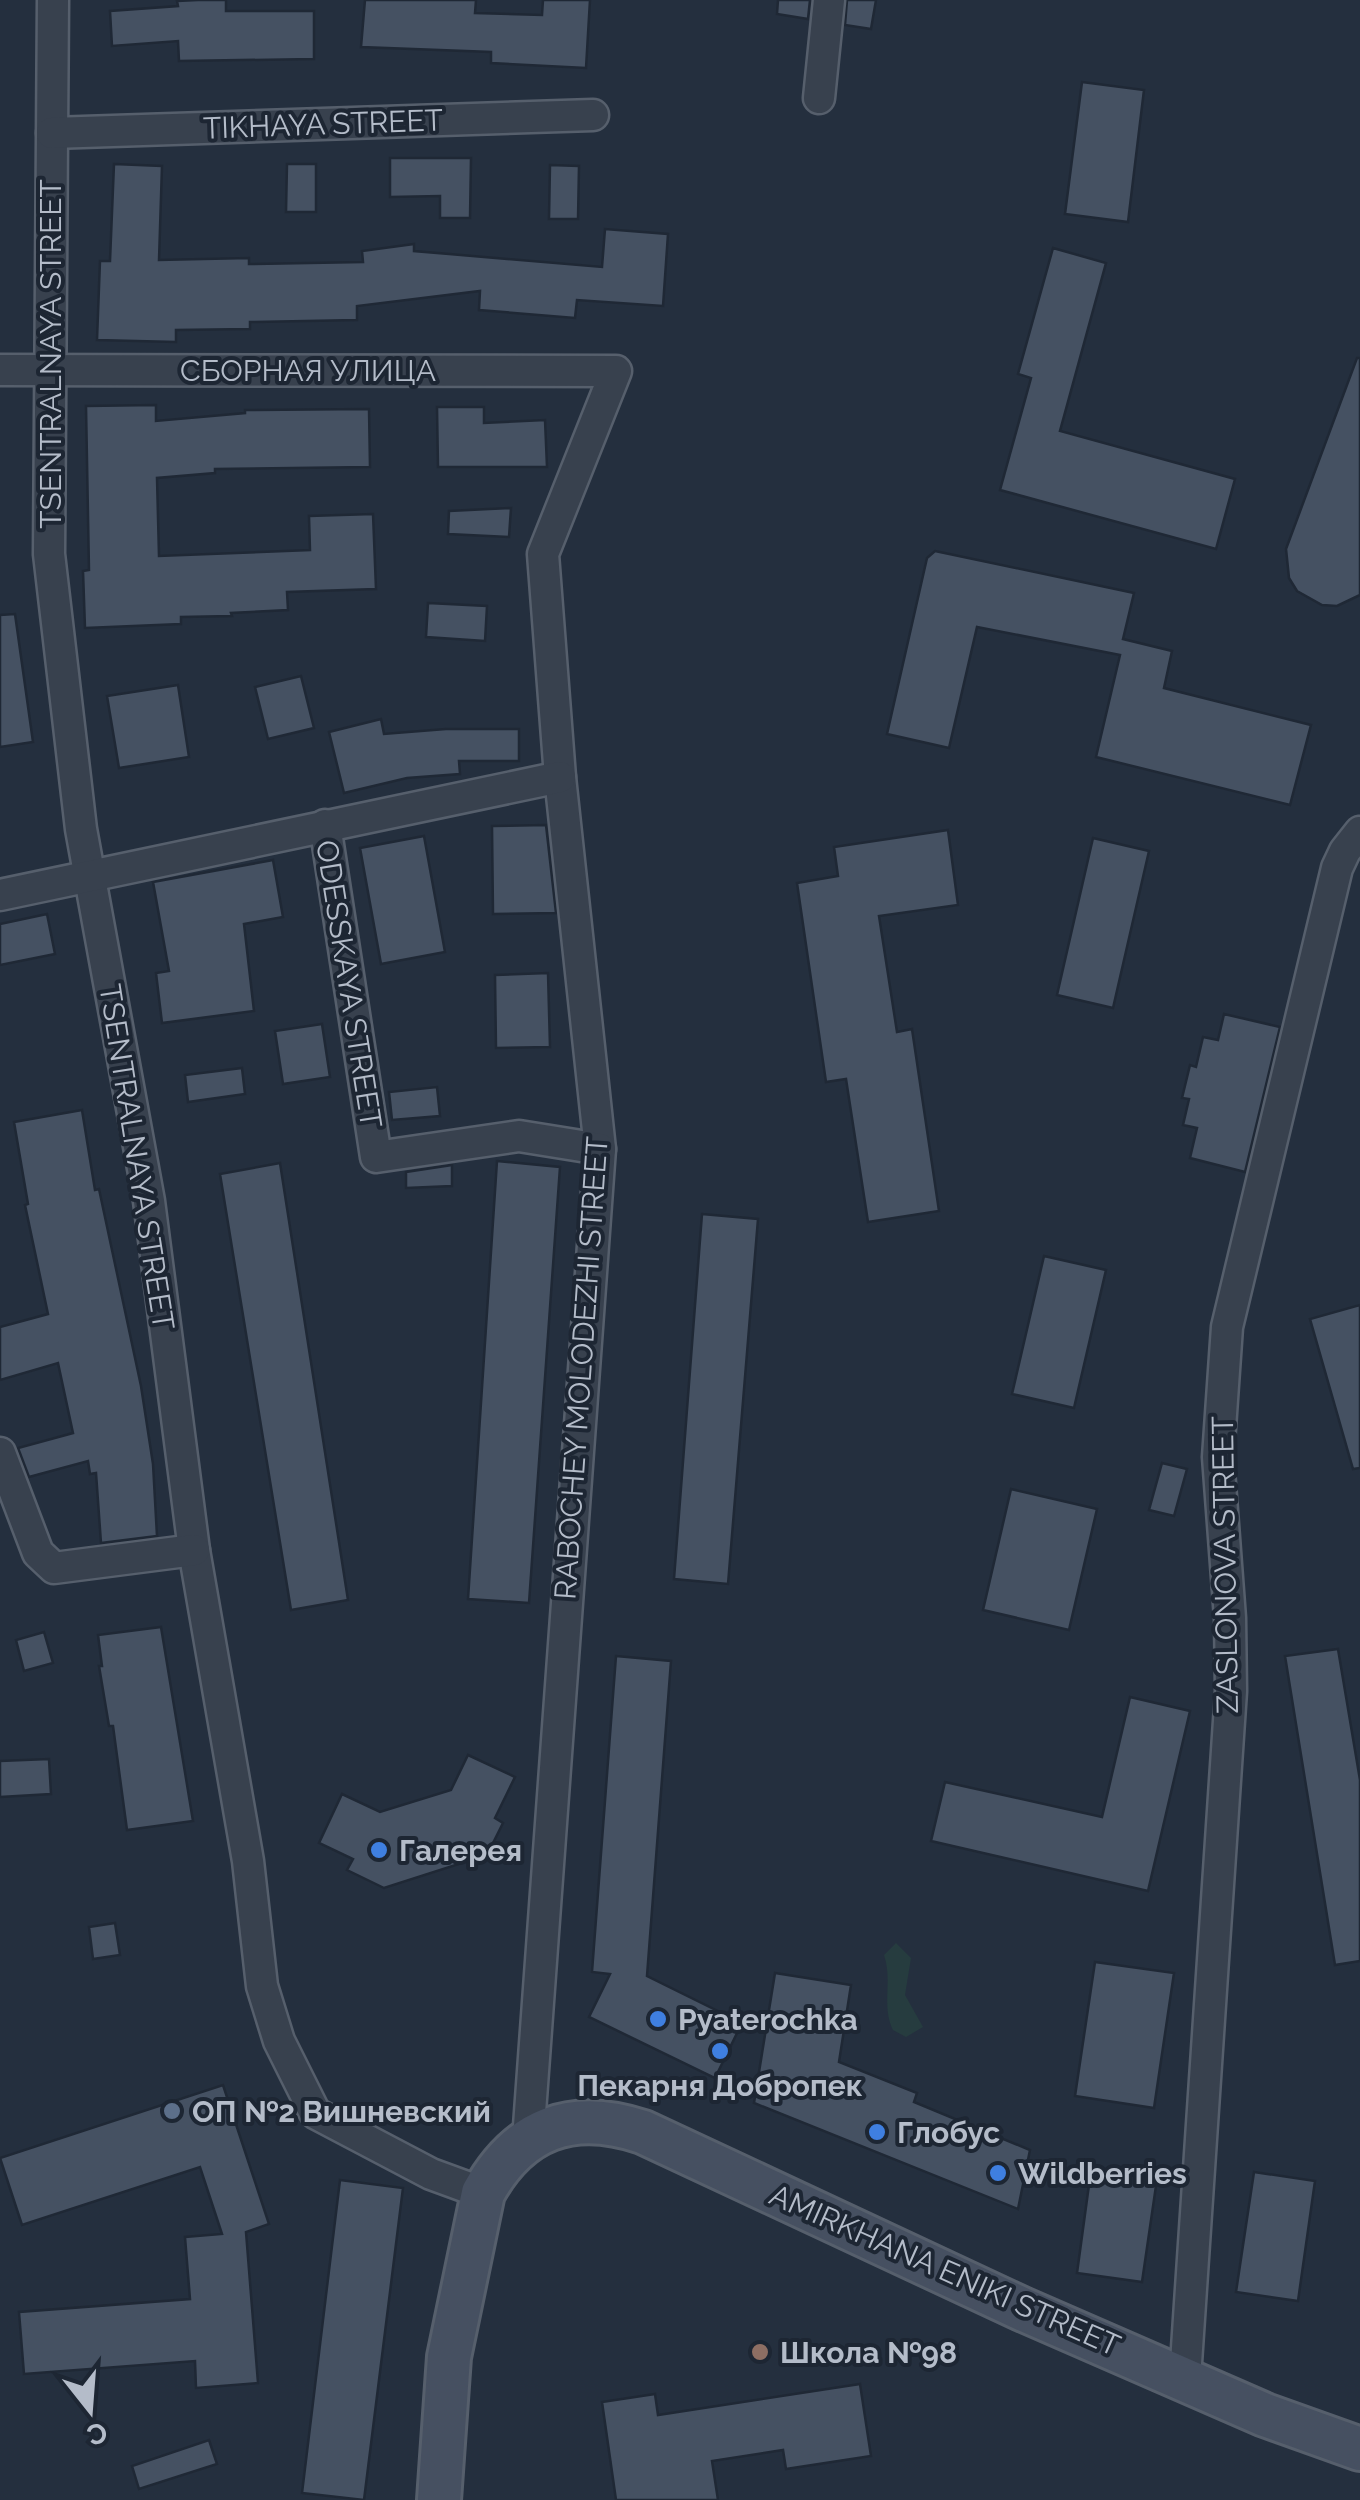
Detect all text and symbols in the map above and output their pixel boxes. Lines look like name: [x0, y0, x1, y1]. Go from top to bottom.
street label: TIKHAYA STREET: [202, 102, 444, 146]
street label: TSENTRALNAYA STREET: [33, 179, 68, 529]
street label: СБОРНАЯ УЛИЦА: [180, 353, 436, 388]
street label: ODESSKAYA STREET: [309, 838, 389, 1130]
street label: TSENTRALNAYA STREET: [92, 982, 182, 1332]
street label: RABOCHEY MOLODEZHI STREET: [547, 1135, 615, 1601]
street label: ZASLONOVA STREET: [1205, 1416, 1245, 1714]
place label: Галерея: [399, 1833, 522, 1868]
marker: Галерея: [368, 1839, 390, 1861]
place label: Pyaterochka: [678, 2002, 858, 2037]
marker: Pyaterochka: [647, 2008, 669, 2030]
marker: Пекарня Добропек: [709, 2040, 731, 2062]
place label: Пекарня Добропек: [577, 2068, 863, 2103]
place label: ОП №2 Вишневский: [192, 2094, 491, 2129]
marker: ОП №2 Вишневский: [161, 2100, 183, 2122]
place label: Глобус: [897, 2115, 1000, 2150]
marker: Глобус: [866, 2121, 888, 2143]
place label: Wildberries: [1018, 2156, 1187, 2191]
marker: Wildberries: [987, 2162, 1009, 2184]
street label: AMIRKHANA ENIKI STREET: [764, 2177, 1126, 2363]
place label: Школа №98: [780, 2335, 957, 2370]
marker: Школа №98: [749, 2341, 771, 2363]
north arrow: [40, 2360, 140, 2460]
text: С: [83, 2415, 111, 2452]

